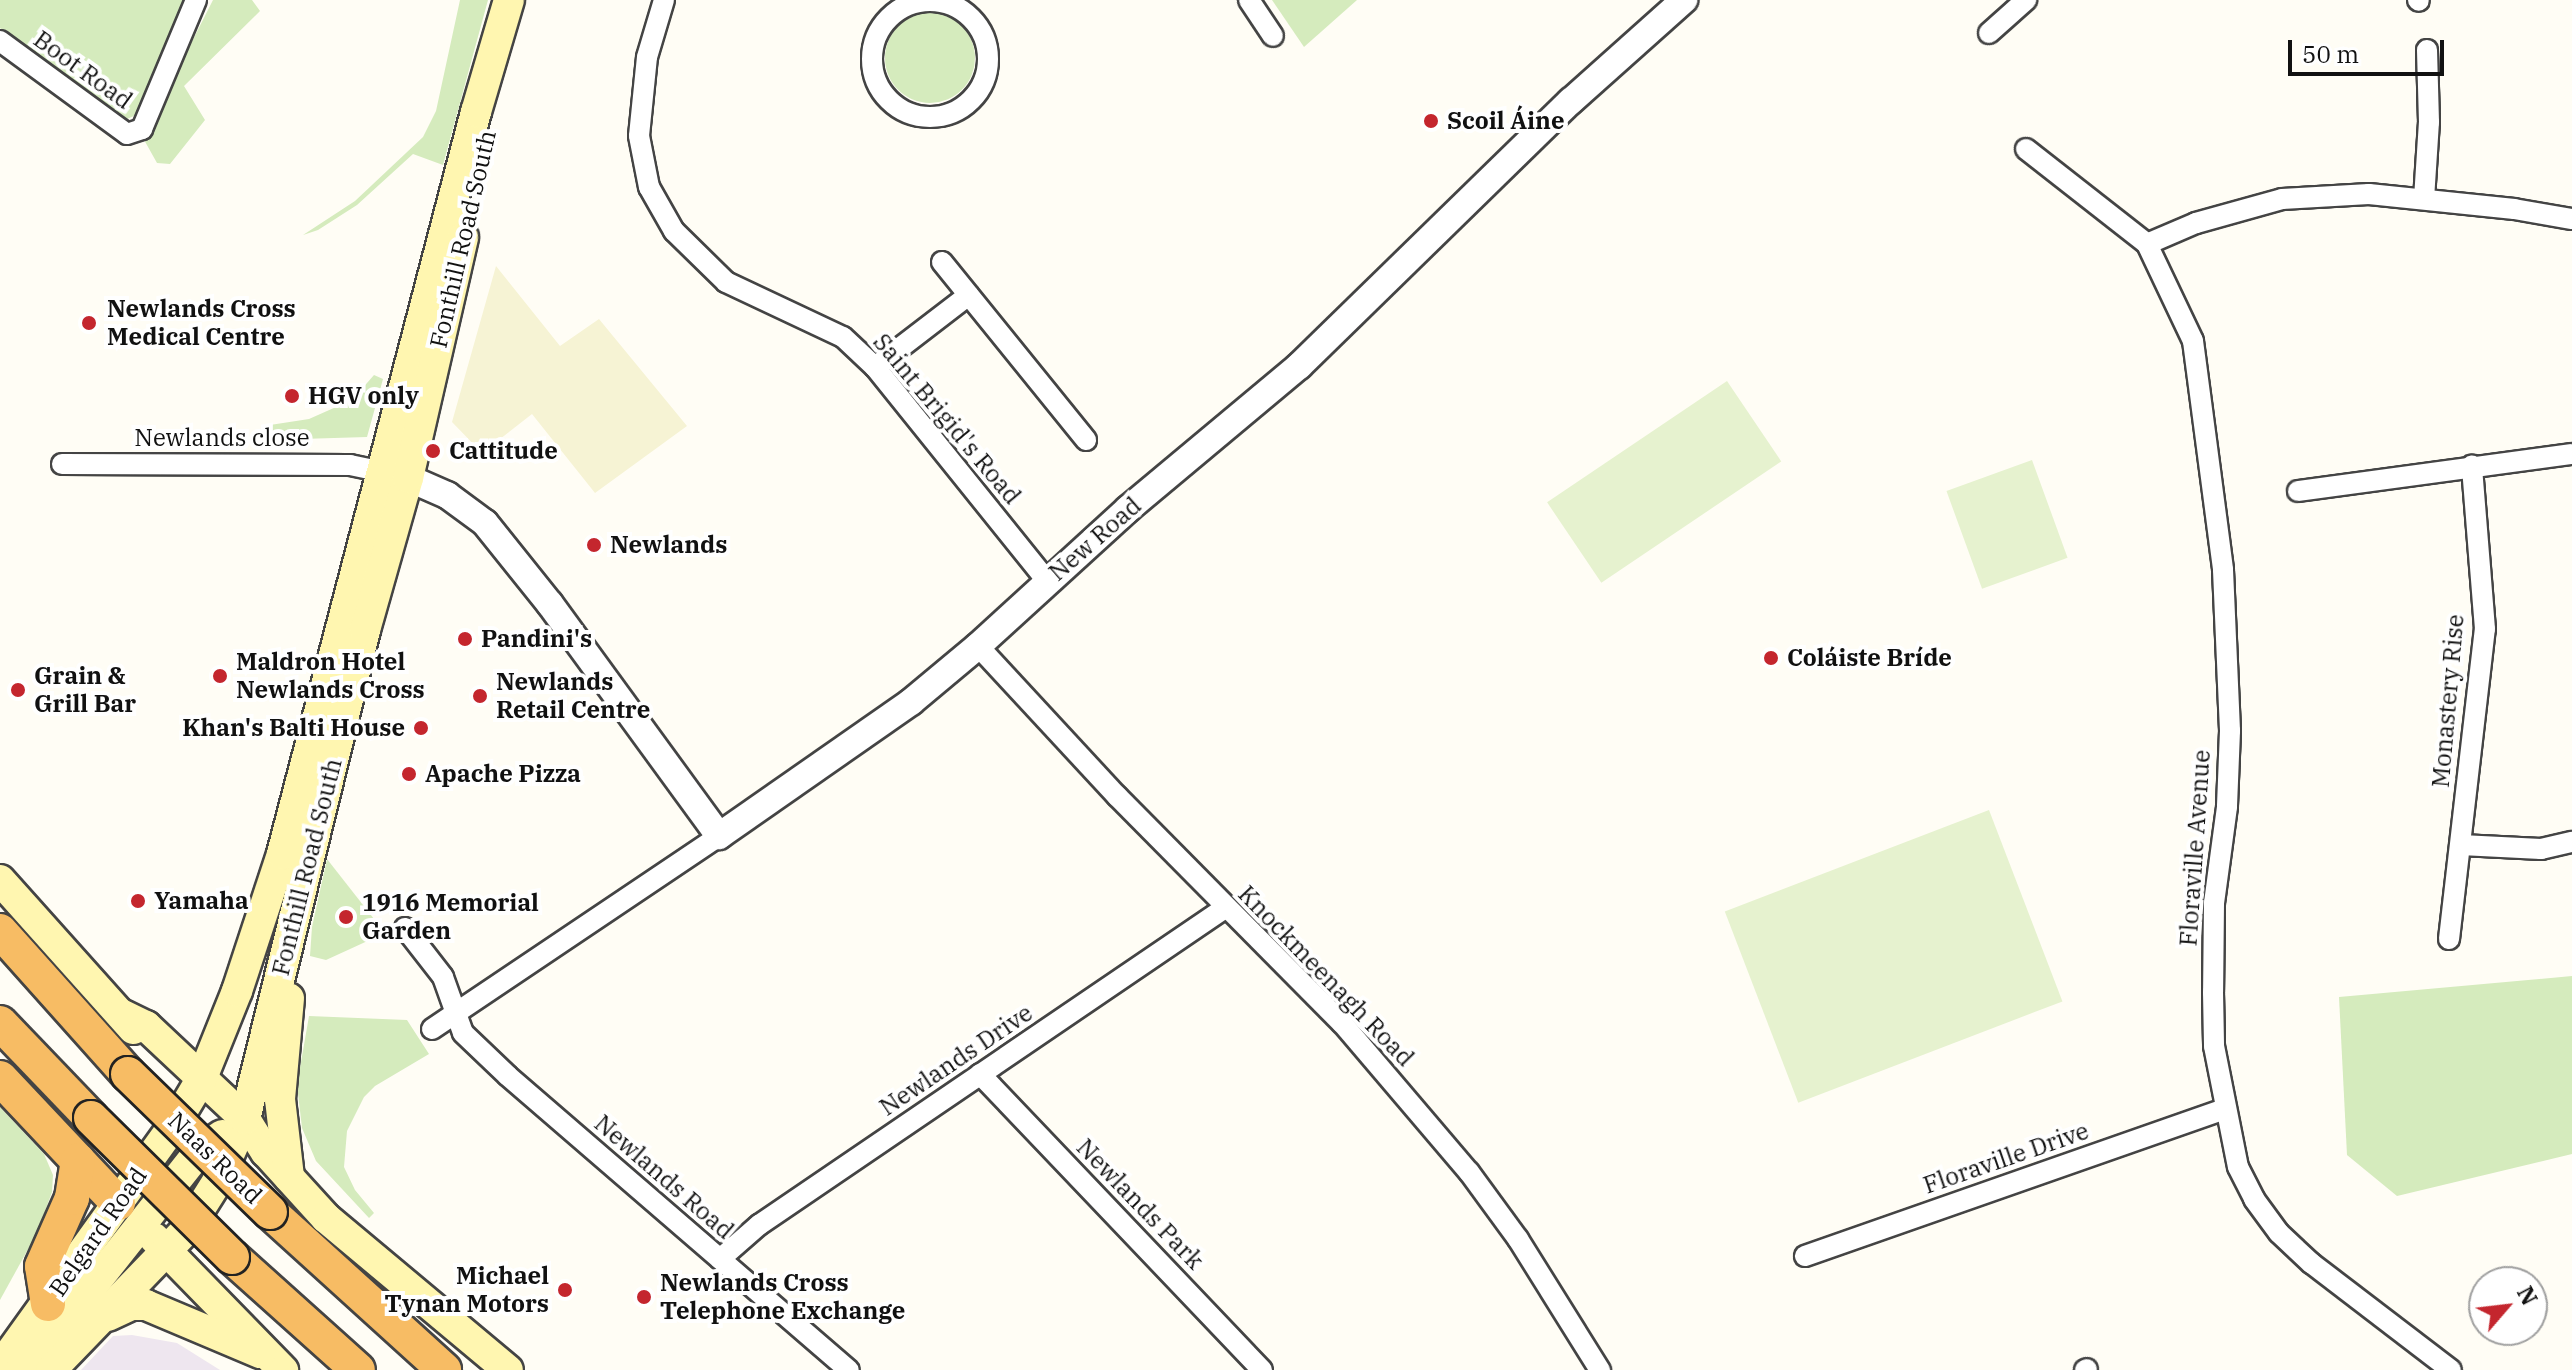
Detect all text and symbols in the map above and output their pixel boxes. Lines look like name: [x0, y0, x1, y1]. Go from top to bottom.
scale bar: [2292, 24, 2448, 74]
street label: Boot Road: [28, 25, 138, 115]
text: 50 m: [2302, 38, 2359, 70]
place label: Scoil Áine: [1447, 107, 1565, 135]
marker: Scoil Áine: [1422, 112, 1440, 130]
street label: Fonthill Road South: [424, 127, 502, 351]
place label: Newlands Cross Medical Centre: [107, 295, 296, 351]
marker: Newlands Cross Medical Centre: [78, 312, 100, 334]
street label: Saint Brigid's Road: [867, 328, 1027, 510]
place label: HGV only: [308, 382, 419, 410]
marker: HGV only: [283, 387, 301, 405]
street label: Newlands close: [134, 424, 310, 452]
place label: Cattitude: [449, 437, 558, 465]
marker: Cattitude: [424, 442, 442, 460]
street label: New Road: [1043, 491, 1147, 587]
place label: Newlands: [610, 531, 727, 559]
marker: Newlands: [585, 536, 603, 554]
street label: Monastery Rise: [2426, 613, 2470, 789]
place label: Pandini's: [481, 625, 592, 653]
marker: Pandini's: [456, 630, 474, 648]
place label: Coláiste Bríde: [1787, 644, 1952, 672]
place label: Maldron Hotel Newlands Cross: [236, 648, 425, 704]
marker: Coláiste Bríde: [1762, 649, 1780, 667]
place label: Grain & Grill Bar: [34, 662, 136, 718]
marker: Maldron Hotel Newlands Cross: [211, 667, 229, 685]
place label: Newlands Retail Centre: [496, 668, 650, 724]
marker: Grain & Grill Bar: [9, 681, 27, 699]
marker: Newlands Retail Centre: [471, 687, 489, 705]
place label: Khan's Balti House: [182, 714, 405, 742]
marker: Khan's Balti House: [412, 719, 430, 737]
street label: Floraville Avenue: [2174, 749, 2216, 947]
street label: Fonthill Road South: [266, 755, 348, 979]
place label: Apache Pizza: [425, 760, 581, 788]
marker: Apache Pizza: [400, 765, 418, 783]
street label: Knockmeenagh Road: [1232, 880, 1420, 1072]
place label: Yamaha: [154, 887, 249, 915]
place label: 1916 Memorial Garden: [362, 889, 539, 945]
marker: Yamaha: [129, 892, 147, 910]
marker: 1916 Memorial Garden: [337, 908, 355, 926]
street label: Newlands Drive: [874, 998, 1038, 1122]
street label: Naas Road: [162, 1106, 268, 1210]
street label: Newlands Road: [589, 1109, 739, 1245]
street label: Floraville Drive: [1920, 1116, 2092, 1200]
street label: Newlands Park: [1071, 1133, 1209, 1275]
street label: Belgard Road: [43, 1162, 153, 1302]
place label: Michael Tynan Motors: [385, 1262, 549, 1318]
north arrow: [2468, 1266, 2548, 1346]
place label: Newlands Cross Telephone Exchange: [660, 1269, 905, 1325]
marker: Michael Tynan Motors: [556, 1281, 574, 1299]
text: N: [2511, 1281, 2545, 1310]
marker: Newlands Cross Telephone Exchange: [635, 1288, 653, 1306]

